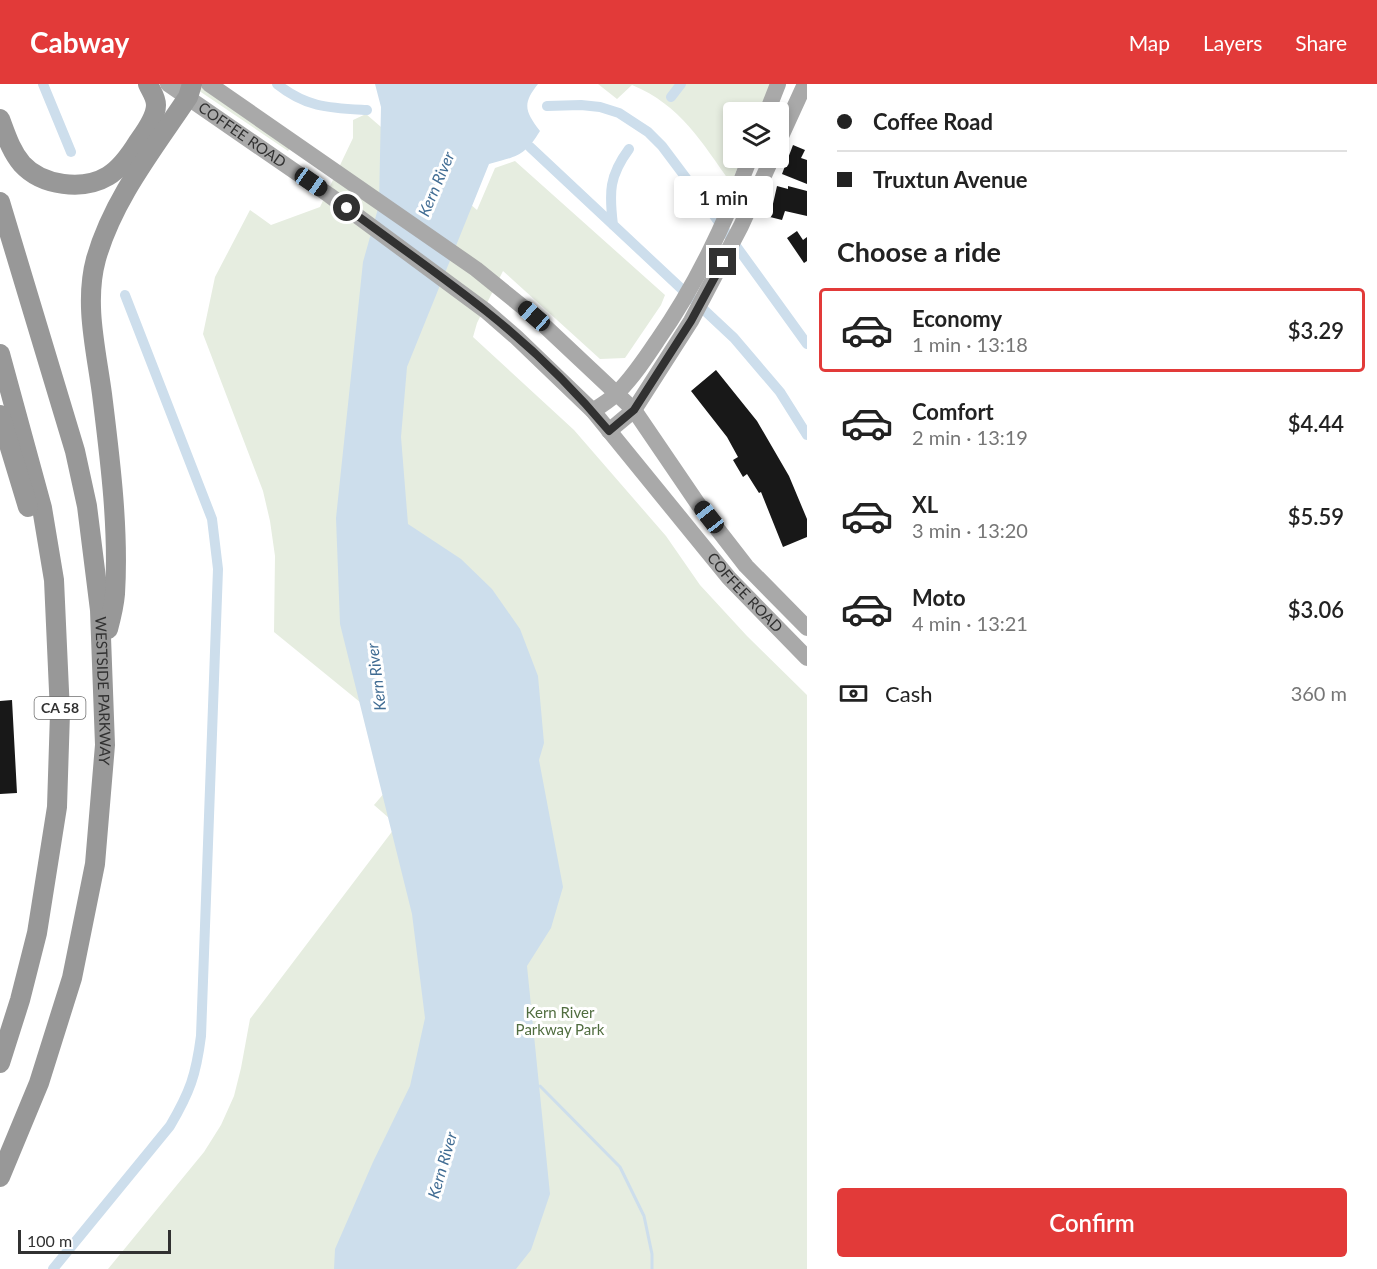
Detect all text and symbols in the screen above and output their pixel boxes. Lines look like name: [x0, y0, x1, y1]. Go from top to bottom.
text: Cabway: [30, 25, 129, 59]
text: Map: [1129, 30, 1170, 55]
text: Layers: [1203, 30, 1262, 55]
text: Share: [1295, 30, 1347, 55]
street label: COFFEE ROAD: [195, 98, 290, 171]
map controls: [723, 102, 789, 168]
button: layers: [723, 102, 789, 168]
text: Coffee Road: [873, 108, 993, 135]
water label: Kern River: [413, 148, 458, 219]
car: [291, 164, 331, 200]
text: Truxtun Avenue: [873, 166, 1028, 193]
callout: 1 min: [674, 175, 772, 217]
text: 1 min: [699, 185, 748, 209]
route start: [333, 194, 360, 221]
text: Choose a ride: [837, 235, 1001, 268]
route end: [709, 248, 736, 275]
car: [515, 297, 553, 335]
icon: car: [840, 303, 894, 357]
text: Economy: [912, 305, 1002, 332]
text: $3.29: [1288, 317, 1344, 344]
text: 1 min · 13:18: [912, 332, 1028, 356]
icon: car: [840, 396, 894, 450]
text: Comfort: [912, 398, 994, 425]
text: $4.44: [1288, 410, 1344, 437]
text: 2 min · 13:19: [912, 425, 1028, 449]
icon: car: [840, 489, 894, 543]
text: XL: [912, 491, 938, 518]
car: [691, 497, 727, 537]
text: $5.59: [1288, 503, 1344, 530]
text: 3 min · 13:20: [912, 518, 1028, 542]
street label: COFFEE ROAD: [704, 548, 787, 636]
icon: car: [840, 582, 894, 636]
text: Moto: [912, 584, 966, 611]
text: $3.06: [1288, 596, 1344, 623]
text: 4 min · 13:21: [912, 611, 1028, 635]
street label: WESTSIDE PARKWAY: [92, 616, 115, 766]
water label: Kern River: [362, 642, 389, 712]
icon: cash: [837, 677, 870, 710]
text: Cash: [885, 680, 932, 707]
text: 360 m: [1291, 681, 1347, 705]
road number: CA 58: [34, 697, 86, 719]
park label: Kern River Parkway Park: [516, 1003, 605, 1038]
water label: Kern River: [423, 1129, 460, 1200]
button: Confirm: [837, 1188, 1347, 1257]
scale bar: [18, 1227, 171, 1254]
text: 100 m: [27, 1231, 72, 1250]

